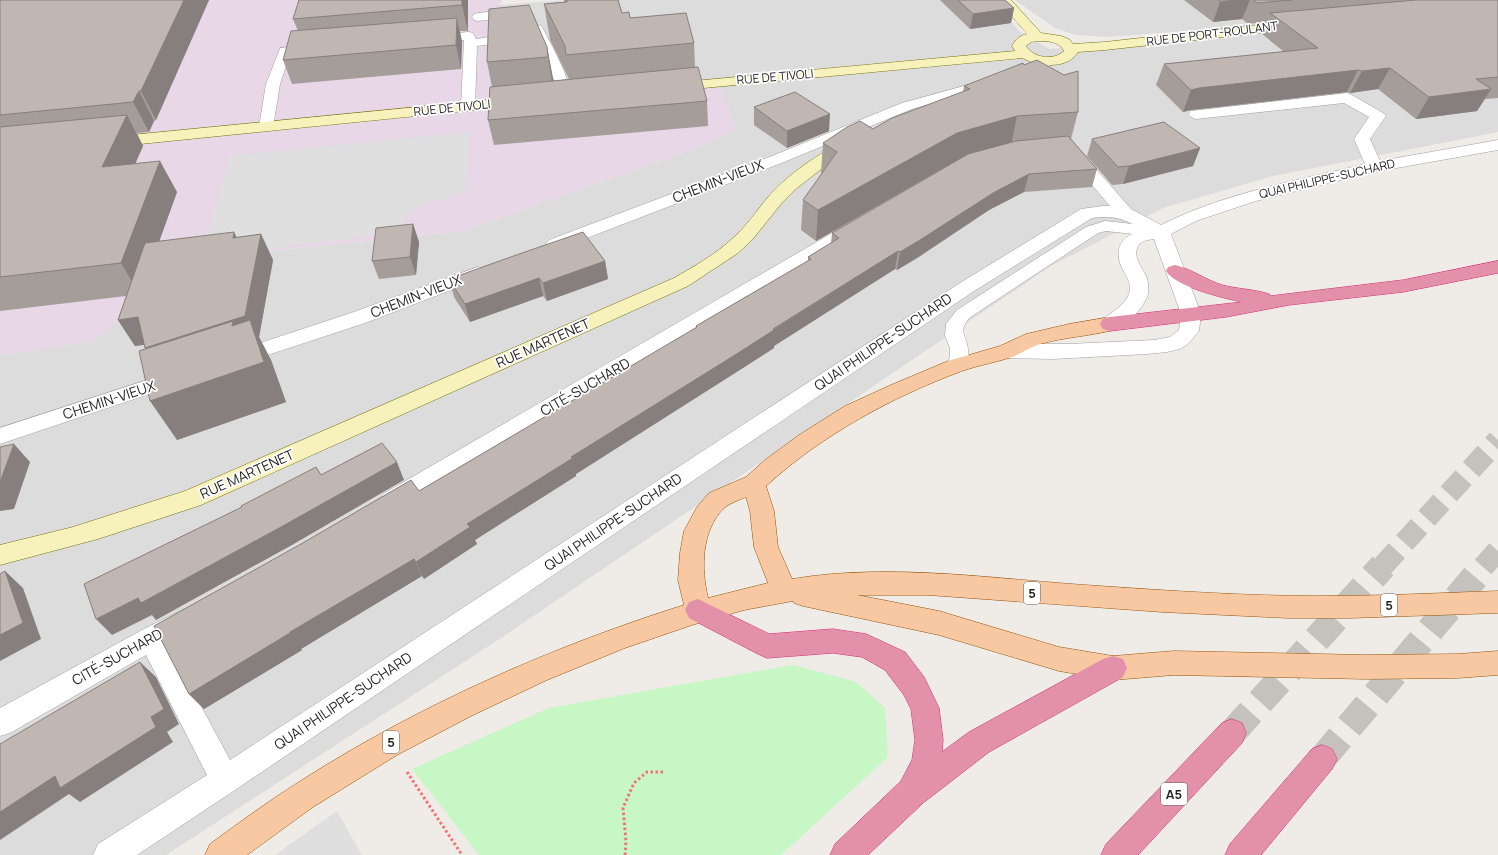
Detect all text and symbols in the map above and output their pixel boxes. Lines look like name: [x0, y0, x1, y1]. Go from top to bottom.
street label: RUE DE PORT-ROULANT: [1145, 17, 1279, 50]
street label: RUE DE TIVOLI: [736, 65, 814, 88]
street label: RUE DE TIVOLI: [413, 95, 491, 120]
street label: CHEMIN-VIEUX: [670, 154, 767, 207]
street label: QUAI PHILIPPE-SUCHARD: [1257, 155, 1397, 202]
street label: CHEMIN-VIEUX: [368, 269, 465, 322]
street label: QUAI PHILIPPE-SUCHARD: [810, 288, 955, 395]
street label: RUE MARTENET: [493, 313, 593, 372]
street label: CITÉ-SUCHARD: [536, 353, 633, 420]
street label: CHEMIN-VIEUX: [60, 375, 158, 423]
street label: RUE MARTENET: [197, 444, 297, 503]
street label: QUAI PHILIPPE-SUCHARD: [540, 468, 685, 575]
road number: 5: [1024, 582, 1040, 604]
road number: 5: [1381, 594, 1397, 616]
street label: CITÉ-SUCHARD: [68, 624, 165, 689]
street label: QUAI PHILIPPE-SUCHARD: [270, 647, 415, 754]
road number: 5: [383, 731, 399, 753]
road number: A5: [1161, 783, 1187, 805]

